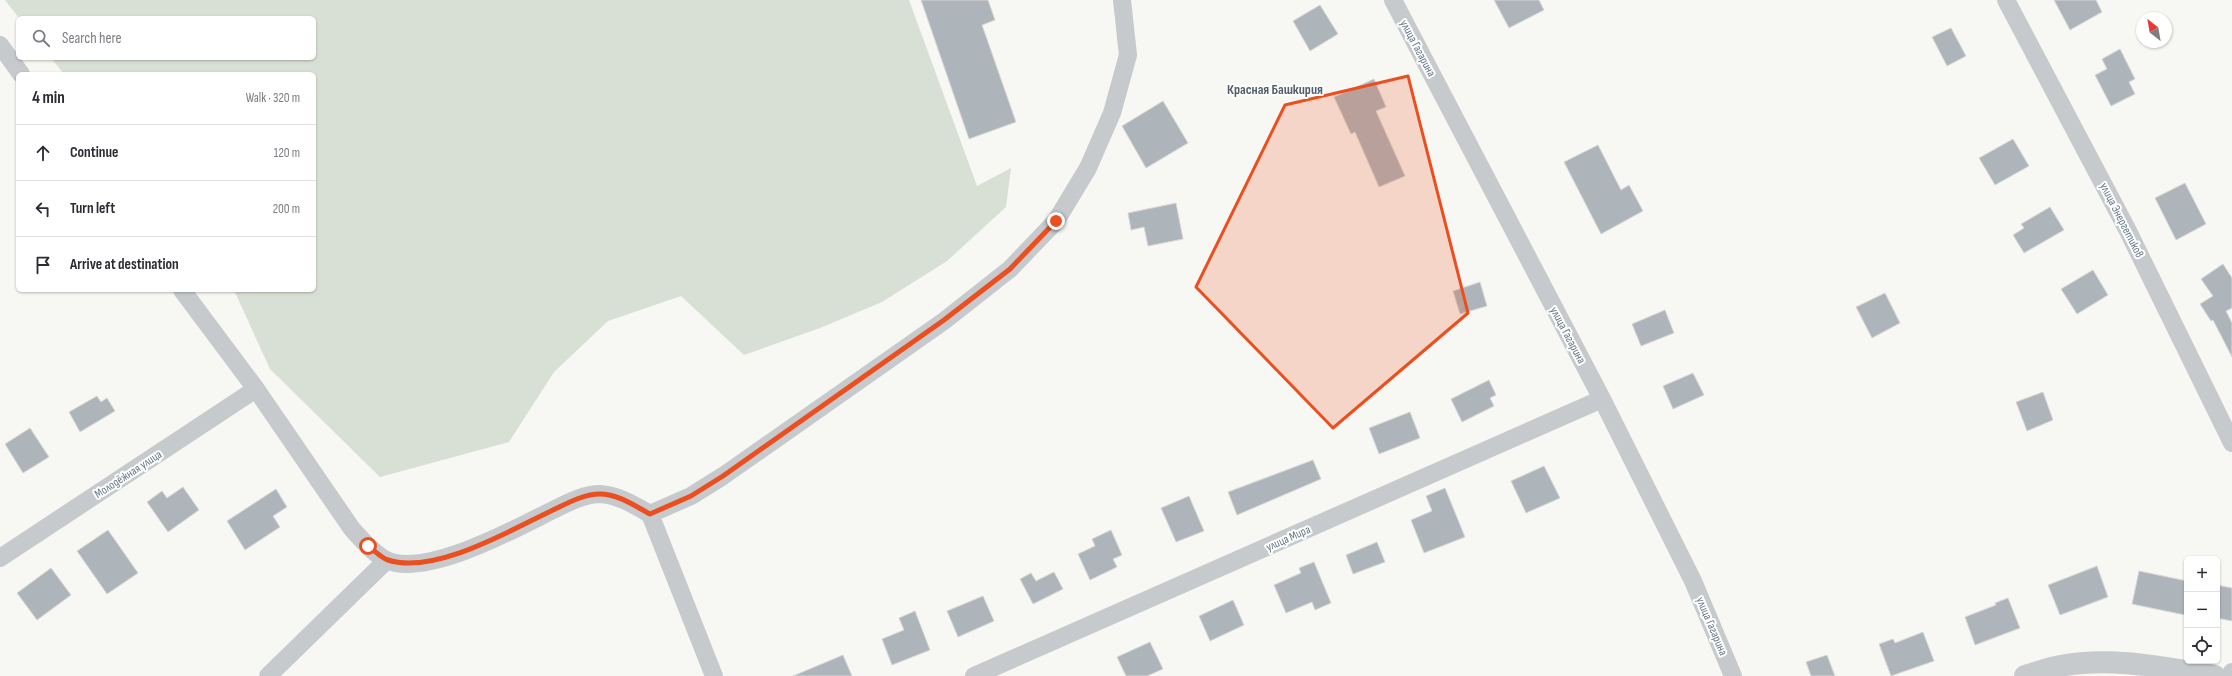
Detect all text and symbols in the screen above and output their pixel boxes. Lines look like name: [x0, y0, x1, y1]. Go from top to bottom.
north arrow: [2136, 12, 2172, 48]
search box: [16, 16, 316, 60]
street label: улица Гагарина: [1396, 17, 1439, 80]
icon: search: [30, 27, 52, 49]
text: Search here: [62, 29, 122, 48]
district label: Красная Башкирия: [1227, 81, 1323, 98]
text: 4 min: [32, 88, 65, 108]
text: Walk · 320 m: [246, 90, 300, 106]
icon: ahead: [32, 142, 54, 164]
text: Continue: [70, 143, 119, 162]
text: 120 m: [274, 145, 300, 161]
street label: улица Энергетиков: [2096, 180, 2147, 260]
icon: left: [32, 198, 54, 220]
text: Turn left: [70, 199, 115, 218]
text: 200 m: [273, 201, 300, 217]
route end: [1047, 212, 1065, 230]
icon: arrive: [32, 254, 54, 276]
text: Arrive at destination: [70, 255, 179, 274]
street label: улица Гагарина: [1546, 304, 1589, 367]
street label: Молодёжная улица: [92, 447, 165, 502]
street label: улица Мира: [1264, 522, 1313, 555]
route start: [359, 537, 377, 555]
map controls: [2184, 556, 2220, 664]
button: +: [2184, 556, 2220, 592]
button: −: [2184, 592, 2220, 628]
street label: улица Гагарина: [1692, 595, 1731, 658]
button: locate: [2184, 628, 2220, 664]

